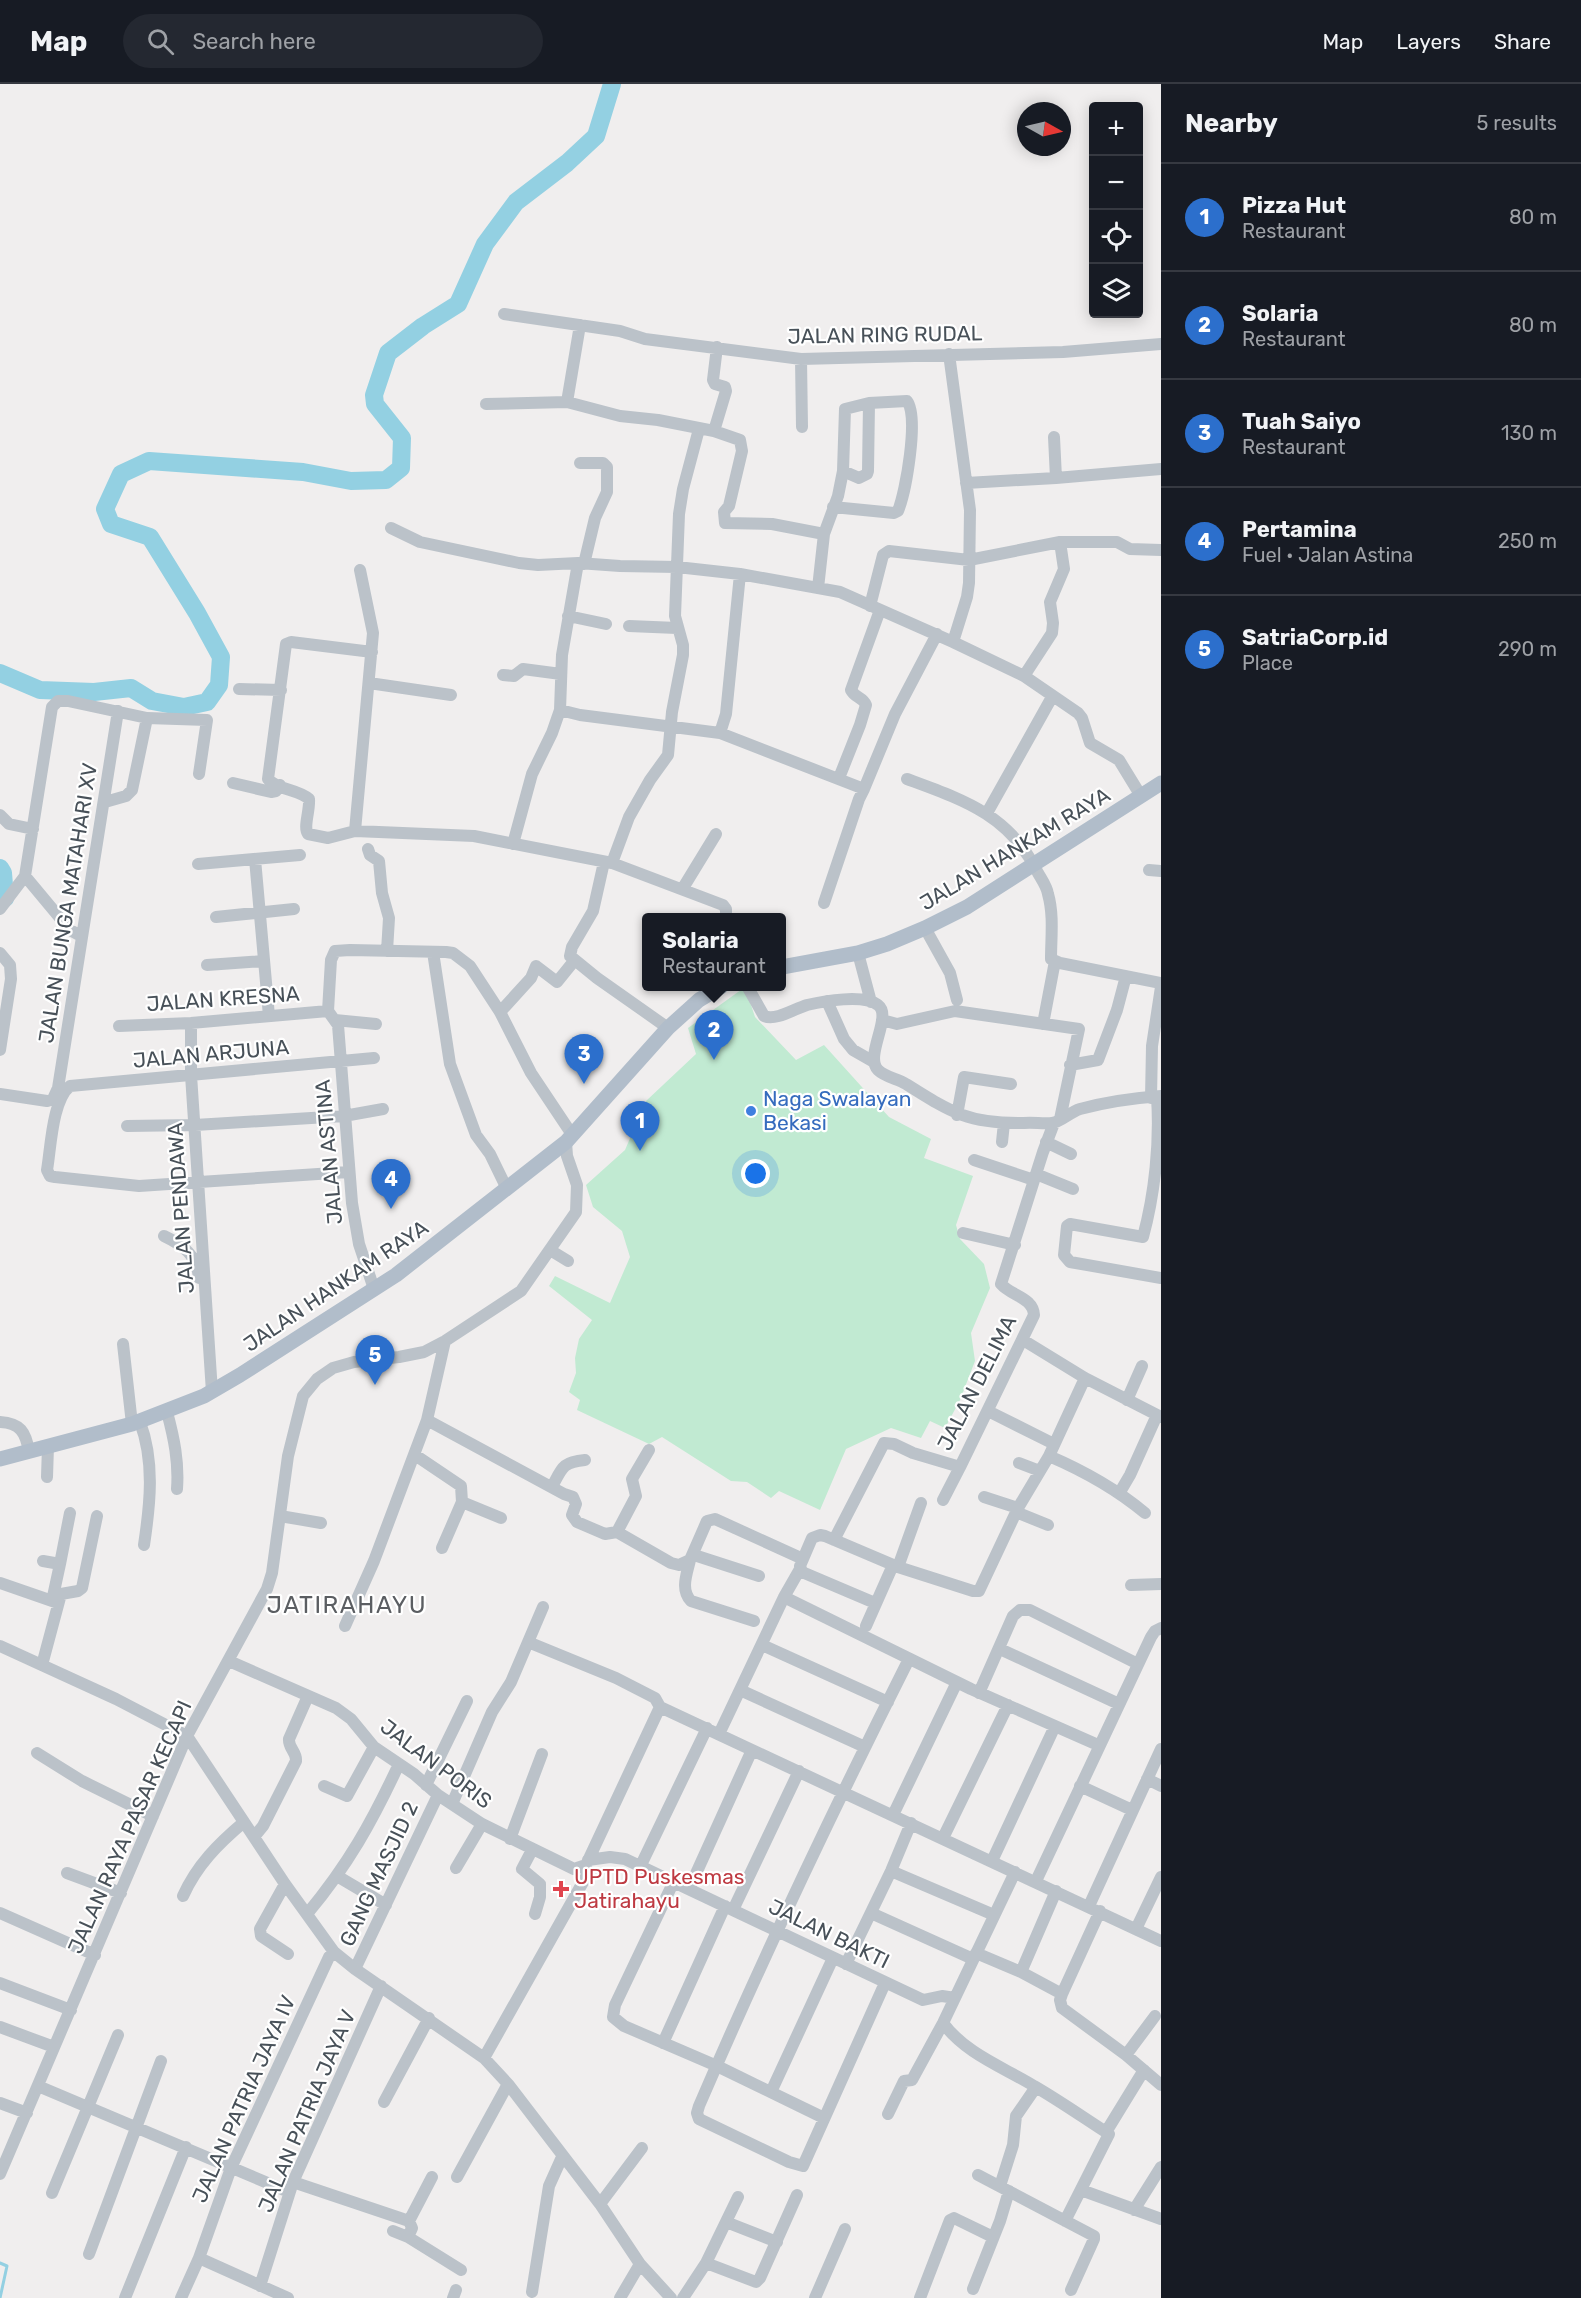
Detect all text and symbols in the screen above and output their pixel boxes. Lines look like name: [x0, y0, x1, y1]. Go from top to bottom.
search box: [123, 14, 543, 68]
text: Map: [30, 25, 87, 58]
icon: search: [144, 25, 177, 58]
text: Search here: [192, 28, 316, 55]
text: Map: [1322, 29, 1363, 54]
text: Layers: [1396, 29, 1461, 54]
text: Share: [1494, 29, 1551, 54]
north arrow: [1017, 102, 1071, 156]
map controls: [1089, 102, 1143, 318]
button: +: [1089, 102, 1143, 156]
text: Nearby: [1185, 108, 1278, 139]
text: 5 results: [1476, 111, 1557, 135]
button: −: [1089, 156, 1143, 210]
text: Pizza Hut: [1242, 192, 1346, 219]
text: 1: [1200, 205, 1209, 229]
text: 80 m: [1509, 205, 1557, 229]
button: locate: [1089, 210, 1143, 264]
text: Restaurant: [1242, 219, 1346, 243]
button: layers: [1089, 264, 1143, 318]
text: Solaria: [1242, 300, 1319, 327]
text: 2: [1198, 313, 1211, 337]
text: 80 m: [1509, 313, 1557, 337]
street label: JALAN RING RUDAL: [787, 320, 983, 349]
text: Restaurant: [1242, 327, 1346, 351]
text: Tuah Saiyo: [1242, 408, 1361, 435]
text: 3: [1198, 421, 1211, 445]
text: 130 m: [1501, 421, 1557, 445]
text: Restaurant: [1242, 435, 1346, 459]
text: Pertamina: [1242, 516, 1357, 543]
text: 4: [1198, 529, 1211, 553]
text: 250 m: [1498, 529, 1557, 553]
text: Fuel · Jalan Astina: [1242, 543, 1413, 567]
text: SatriaCorp.id: [1242, 624, 1388, 651]
text: 5: [1198, 637, 1211, 661]
text: 290 m: [1498, 637, 1557, 661]
text: Place: [1242, 651, 1293, 675]
street label: JALAN BUNGA MATAHARI XV: [33, 761, 102, 1045]
street label: JALAN HANKAM RAYA: [915, 782, 1114, 915]
popup: [642, 913, 786, 991]
text: Solaria: [662, 927, 739, 954]
text: Restaurant: [662, 954, 766, 978]
street label: JALAN KRESNA: [145, 981, 300, 1016]
pin: 2: [694, 1010, 734, 1060]
street label: JALAN ARJUNA: [132, 1034, 290, 1073]
pin: 3: [564, 1034, 604, 1084]
street label: JALAN ASTINA: [310, 1078, 347, 1226]
place label: Naga Swalayan Bekasi: [763, 1086, 912, 1135]
pin: 1: [620, 1102, 660, 1151]
marker: Naga Swalayan Bekasi: [744, 1104, 758, 1118]
street label: JALAN PENDAWA: [162, 1122, 199, 1294]
your location: [741, 1159, 770, 1188]
pin: 4: [372, 1160, 410, 1209]
street label: JALAN HANKAM RAYA: [239, 1214, 433, 1357]
street label: JALAN DELIMA: [932, 1311, 1021, 1454]
pin: 5: [356, 1336, 394, 1385]
district label: JATIRAHAYU: [267, 1591, 427, 1619]
street label: JALAN RAYA PASAR KECAPI: [62, 1696, 197, 1957]
street label: JALAN PORIS: [376, 1714, 497, 1814]
street label: GANG MASJID 2: [334, 1797, 423, 1950]
place label: UPTD Puskesmas Jatirahayu: [574, 1864, 745, 1913]
marker: UPTD Puskesmas Jatirahayu: [552, 1880, 570, 1898]
street label: JALAN BAKTI: [765, 1894, 894, 1974]
street label: JALAN PATRIA JAYA IV: [187, 1991, 301, 2206]
street label: JALAN PATRIA JAYA V: [252, 2005, 361, 2216]

